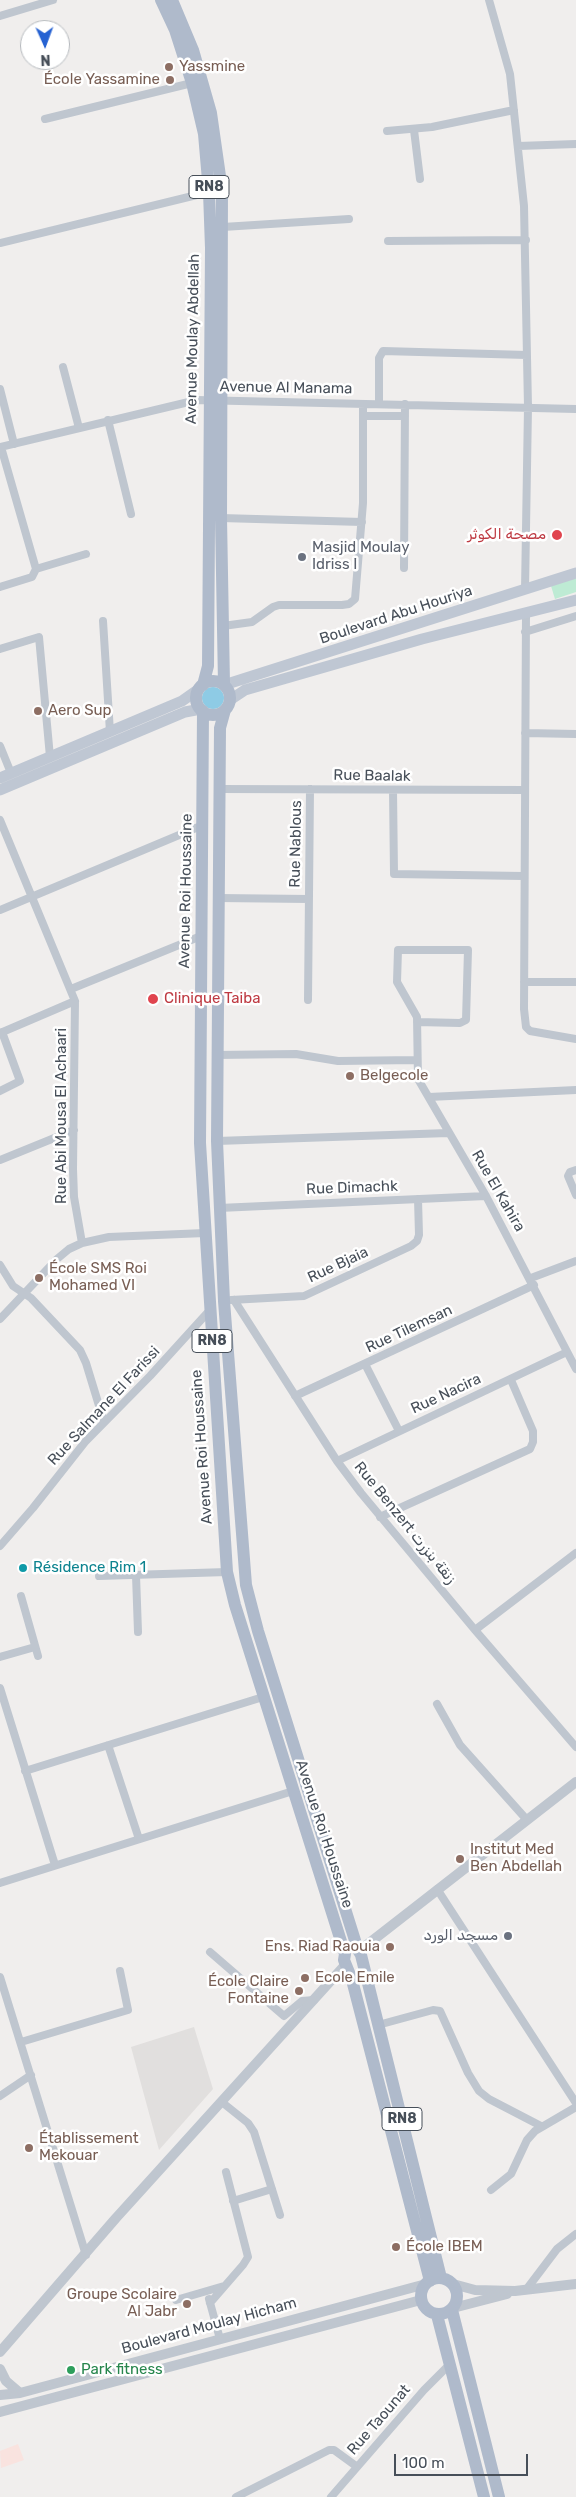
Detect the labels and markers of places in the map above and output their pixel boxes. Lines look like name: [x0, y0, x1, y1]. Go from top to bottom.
place label: Yassmine: [179, 58, 245, 76]
marker: Yassmine: [163, 61, 175, 73]
place label: École Yassamine: [44, 71, 160, 89]
marker: École Yassamine: [164, 74, 176, 86]
place label: مصحة الكوثر: [467, 526, 546, 544]
marker: مصحة الكوثر: [550, 528, 564, 542]
place label: Masjid Moulay Idriss I: [312, 539, 409, 574]
marker: Masjid Moulay Idriss I: [296, 551, 308, 563]
place label: Aero Sup: [48, 702, 111, 720]
marker: Aero Sup: [32, 705, 44, 717]
place label: Clinique Taiba: [164, 990, 260, 1008]
marker: Clinique Taiba: [146, 992, 160, 1006]
place label: Belgecole: [360, 1067, 428, 1085]
marker: Belgecole: [344, 1070, 356, 1082]
place label: École SMS Roi Mohamed VI: [49, 1260, 147, 1295]
marker: École SMS Roi Mohamed VI: [33, 1272, 45, 1284]
place label: Résidence Rim 1: [33, 1559, 146, 1577]
marker: Résidence Rim 1: [17, 1562, 29, 1574]
place label: Institut Med Ben Abdellah: [470, 1841, 562, 1876]
marker: Institut Med Ben Abdellah: [454, 1853, 466, 1865]
place label: مسجد الورد: [423, 1927, 498, 1945]
marker: مسجد الورد: [502, 1930, 514, 1942]
place label: Ens. Riad Raouia: [265, 1938, 380, 1956]
marker: Ens. Riad Raouia: [384, 1941, 396, 1953]
place label: Ecole Emile: [315, 1969, 395, 1987]
marker: Ecole Emile: [299, 1972, 311, 1984]
place label: École Claire Fontaine: [208, 1973, 289, 2008]
marker: École Claire Fontaine: [293, 1985, 305, 1997]
place label: Établissement Mekouar: [39, 2130, 139, 2165]
marker: Établissement Mekouar: [23, 2142, 35, 2154]
place label: École IBEM: [406, 2238, 483, 2256]
marker: École IBEM: [390, 2241, 402, 2253]
place label: Groupe Scolaire Al Jabr: [67, 2286, 177, 2321]
marker: Groupe Scolaire Al Jabr: [181, 2298, 193, 2310]
place label: Park fitness: [81, 2361, 163, 2379]
marker: Park fitness: [65, 2364, 77, 2376]

